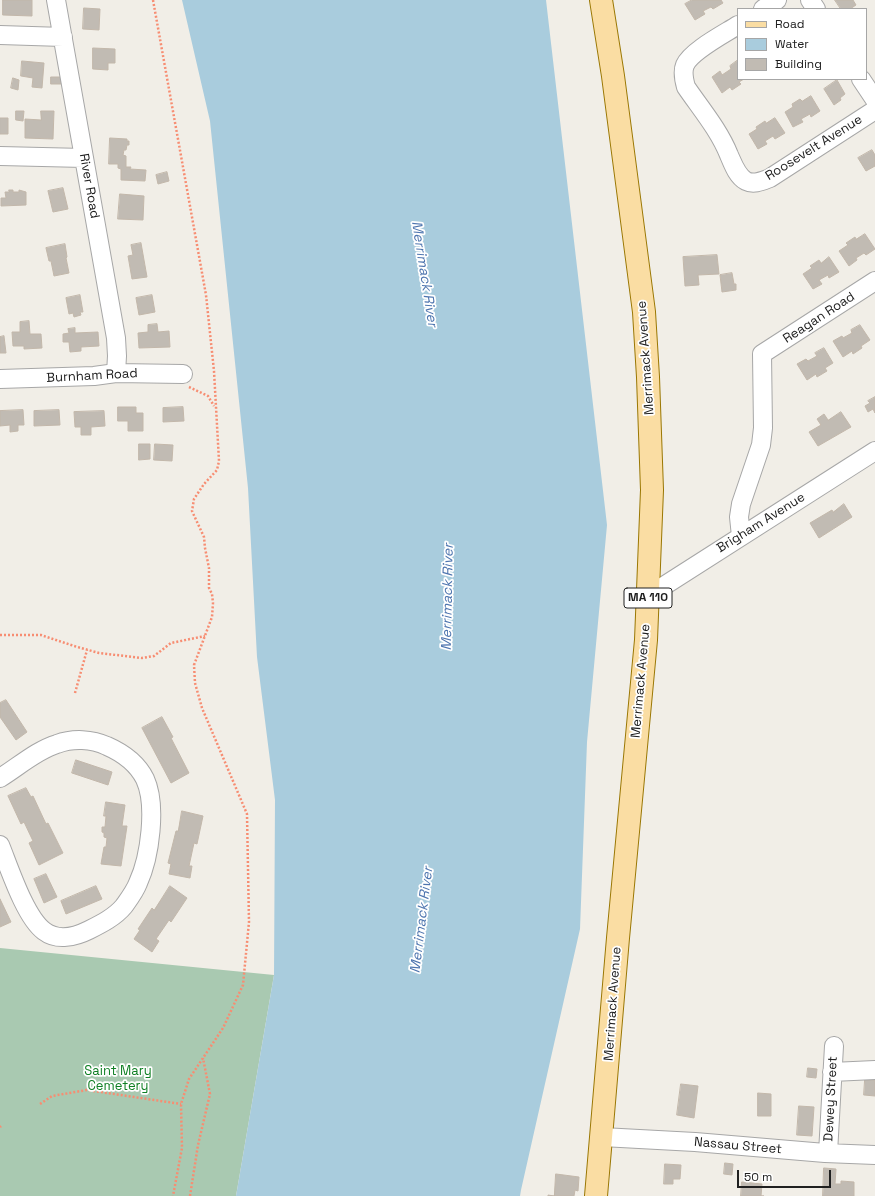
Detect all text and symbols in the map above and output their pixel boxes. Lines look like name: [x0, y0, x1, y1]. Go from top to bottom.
legend: [737, 8, 867, 80]
text: Road: [775, 16, 804, 32]
text: Water: [775, 36, 809, 52]
text: Building: [775, 56, 822, 72]
street label: Roosevelt Avenue: [763, 112, 865, 184]
street label: River Road: [76, 152, 102, 220]
water label: Merrimack River: [407, 220, 441, 328]
street label: Reagan Road: [780, 289, 858, 347]
street label: Merrimack Avenue: [634, 300, 658, 416]
street label: Burnham Road: [46, 366, 138, 386]
street label: Brigham Avenue: [714, 490, 808, 556]
water label: Merrimack River: [439, 543, 457, 651]
road number: MA 110: [624, 588, 672, 608]
street label: Merrimack Avenue: [628, 623, 654, 739]
water label: Merrimack River: [407, 866, 437, 974]
street label: Merrimack Avenue: [601, 946, 625, 1062]
street label: Dewey Street: [821, 1056, 841, 1142]
park label: Saint Mary Cemetery: [84, 1063, 152, 1094]
street label: Nassau Street: [693, 1134, 783, 1158]
scale bar: [739, 1162, 833, 1188]
text: 50 m: [744, 1169, 772, 1185]

